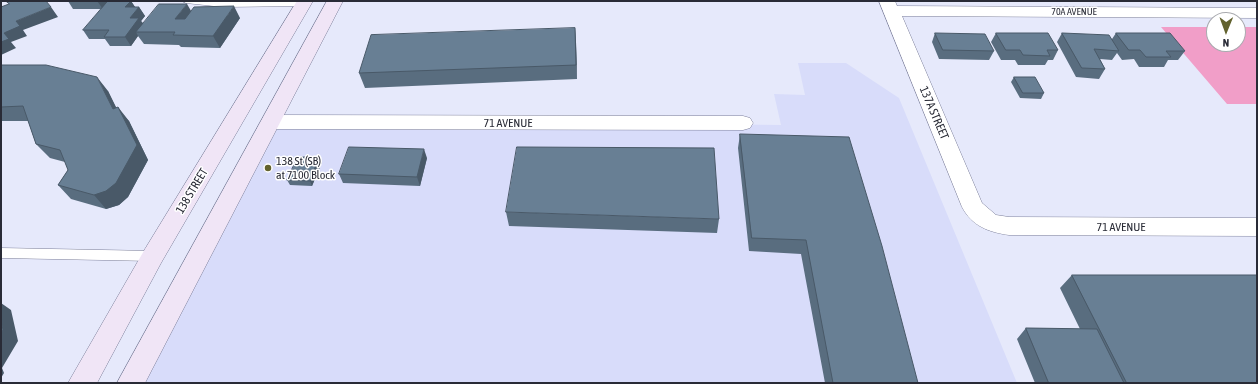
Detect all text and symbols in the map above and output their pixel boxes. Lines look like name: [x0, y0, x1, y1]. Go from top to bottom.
street label: 70A AVENUE: [1051, 6, 1097, 18]
north arrow: [1206, 12, 1246, 52]
text: N: [1222, 37, 1229, 49]
street label: 137A STREET: [916, 84, 952, 142]
street label: 71 AVENUE: [484, 116, 532, 130]
place label: 138 St (SB) at 7100 Block: [276, 154, 335, 182]
marker: 138 St (SB) at 7100 Block: [263, 163, 273, 173]
street label: 138 STREET: [173, 166, 211, 216]
street label: 71 AVENUE: [1097, 220, 1145, 234]

